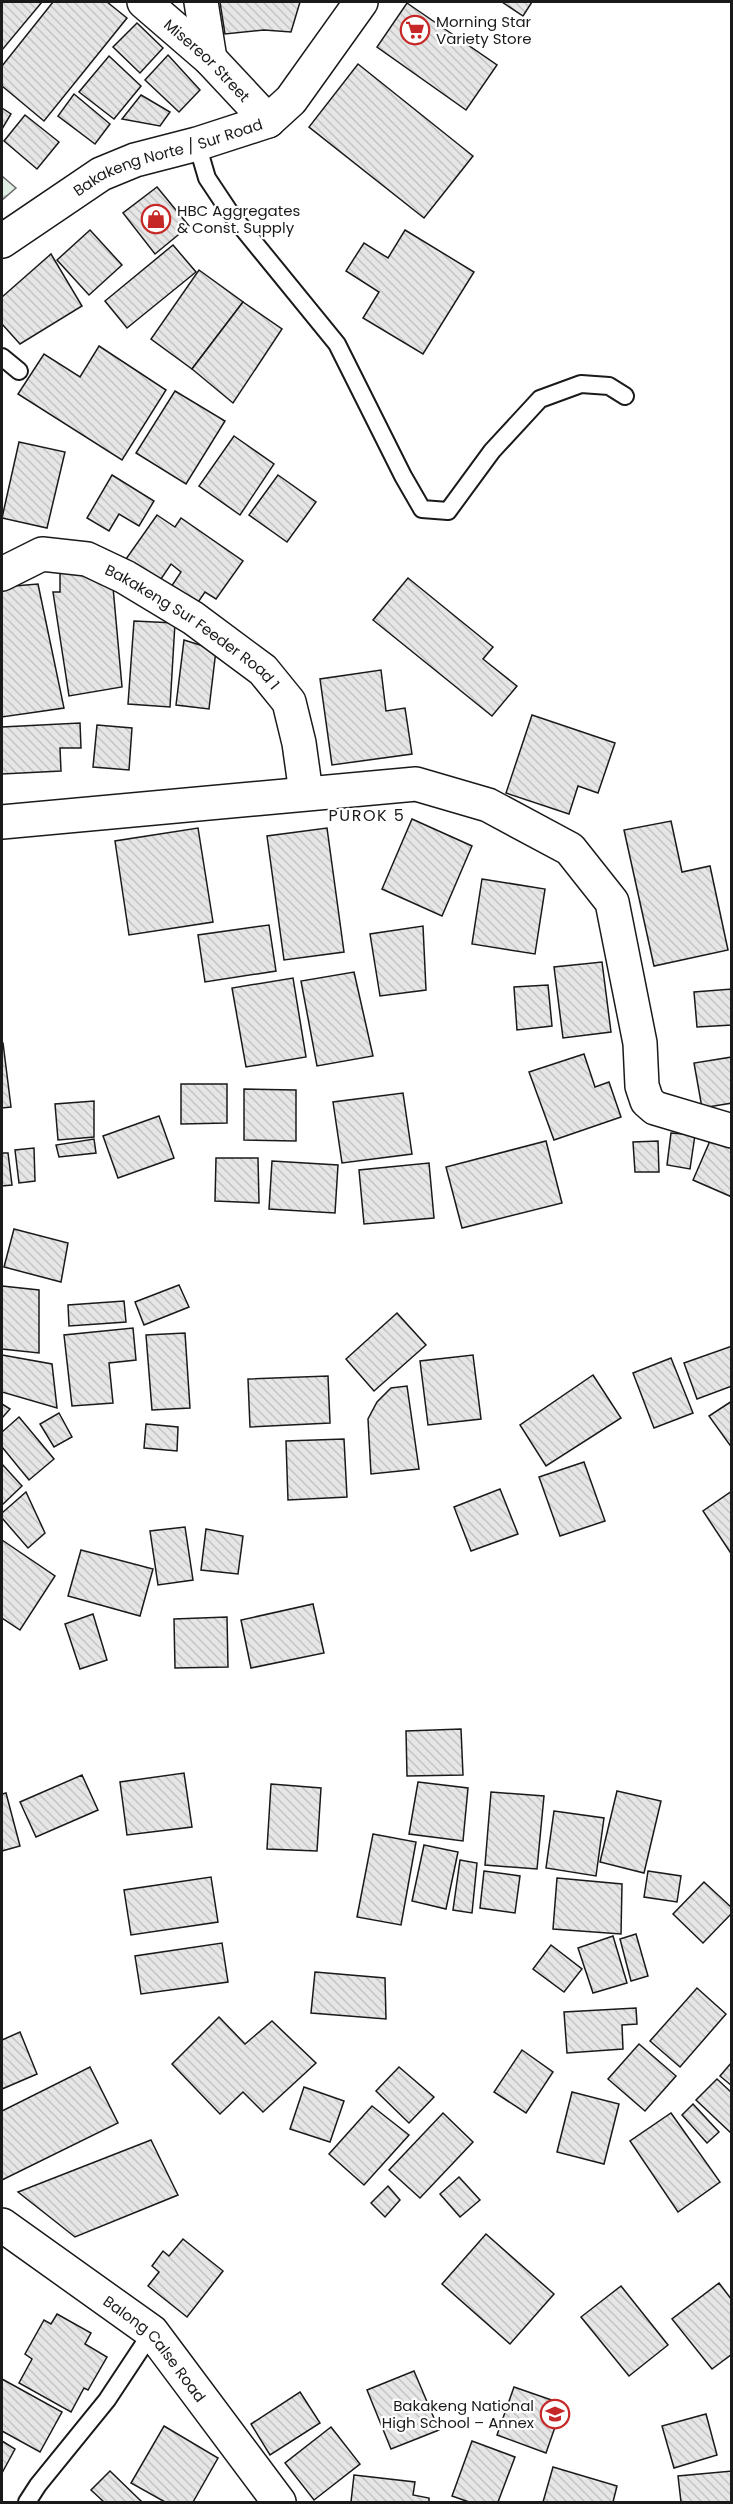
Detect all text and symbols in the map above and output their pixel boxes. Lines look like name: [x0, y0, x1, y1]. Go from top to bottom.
place label: Morning Star Variety Store: [436, 11, 532, 49]
street label: Misereor Street: [160, 14, 255, 106]
supermarket icon: Morning Star Variety Store: [399, 14, 431, 46]
street label: Bakakeng Norte / Sur Road: [69, 113, 265, 201]
place label: HBC Aggregates & Const. Supply: [177, 200, 300, 238]
shop icon: HBC Aggregates & Const. Supply: [140, 203, 172, 235]
street label: Bakakeng Sur Feeder Road 1: [102, 559, 285, 694]
district label: PUROK 5: [329, 804, 405, 827]
street label: Balong Calse Road: [99, 2290, 211, 2406]
place label: Bakakeng National High School – Annex: [382, 2395, 534, 2433]
school or university icon: Bakakeng National High School – Annex: [539, 2398, 571, 2430]

